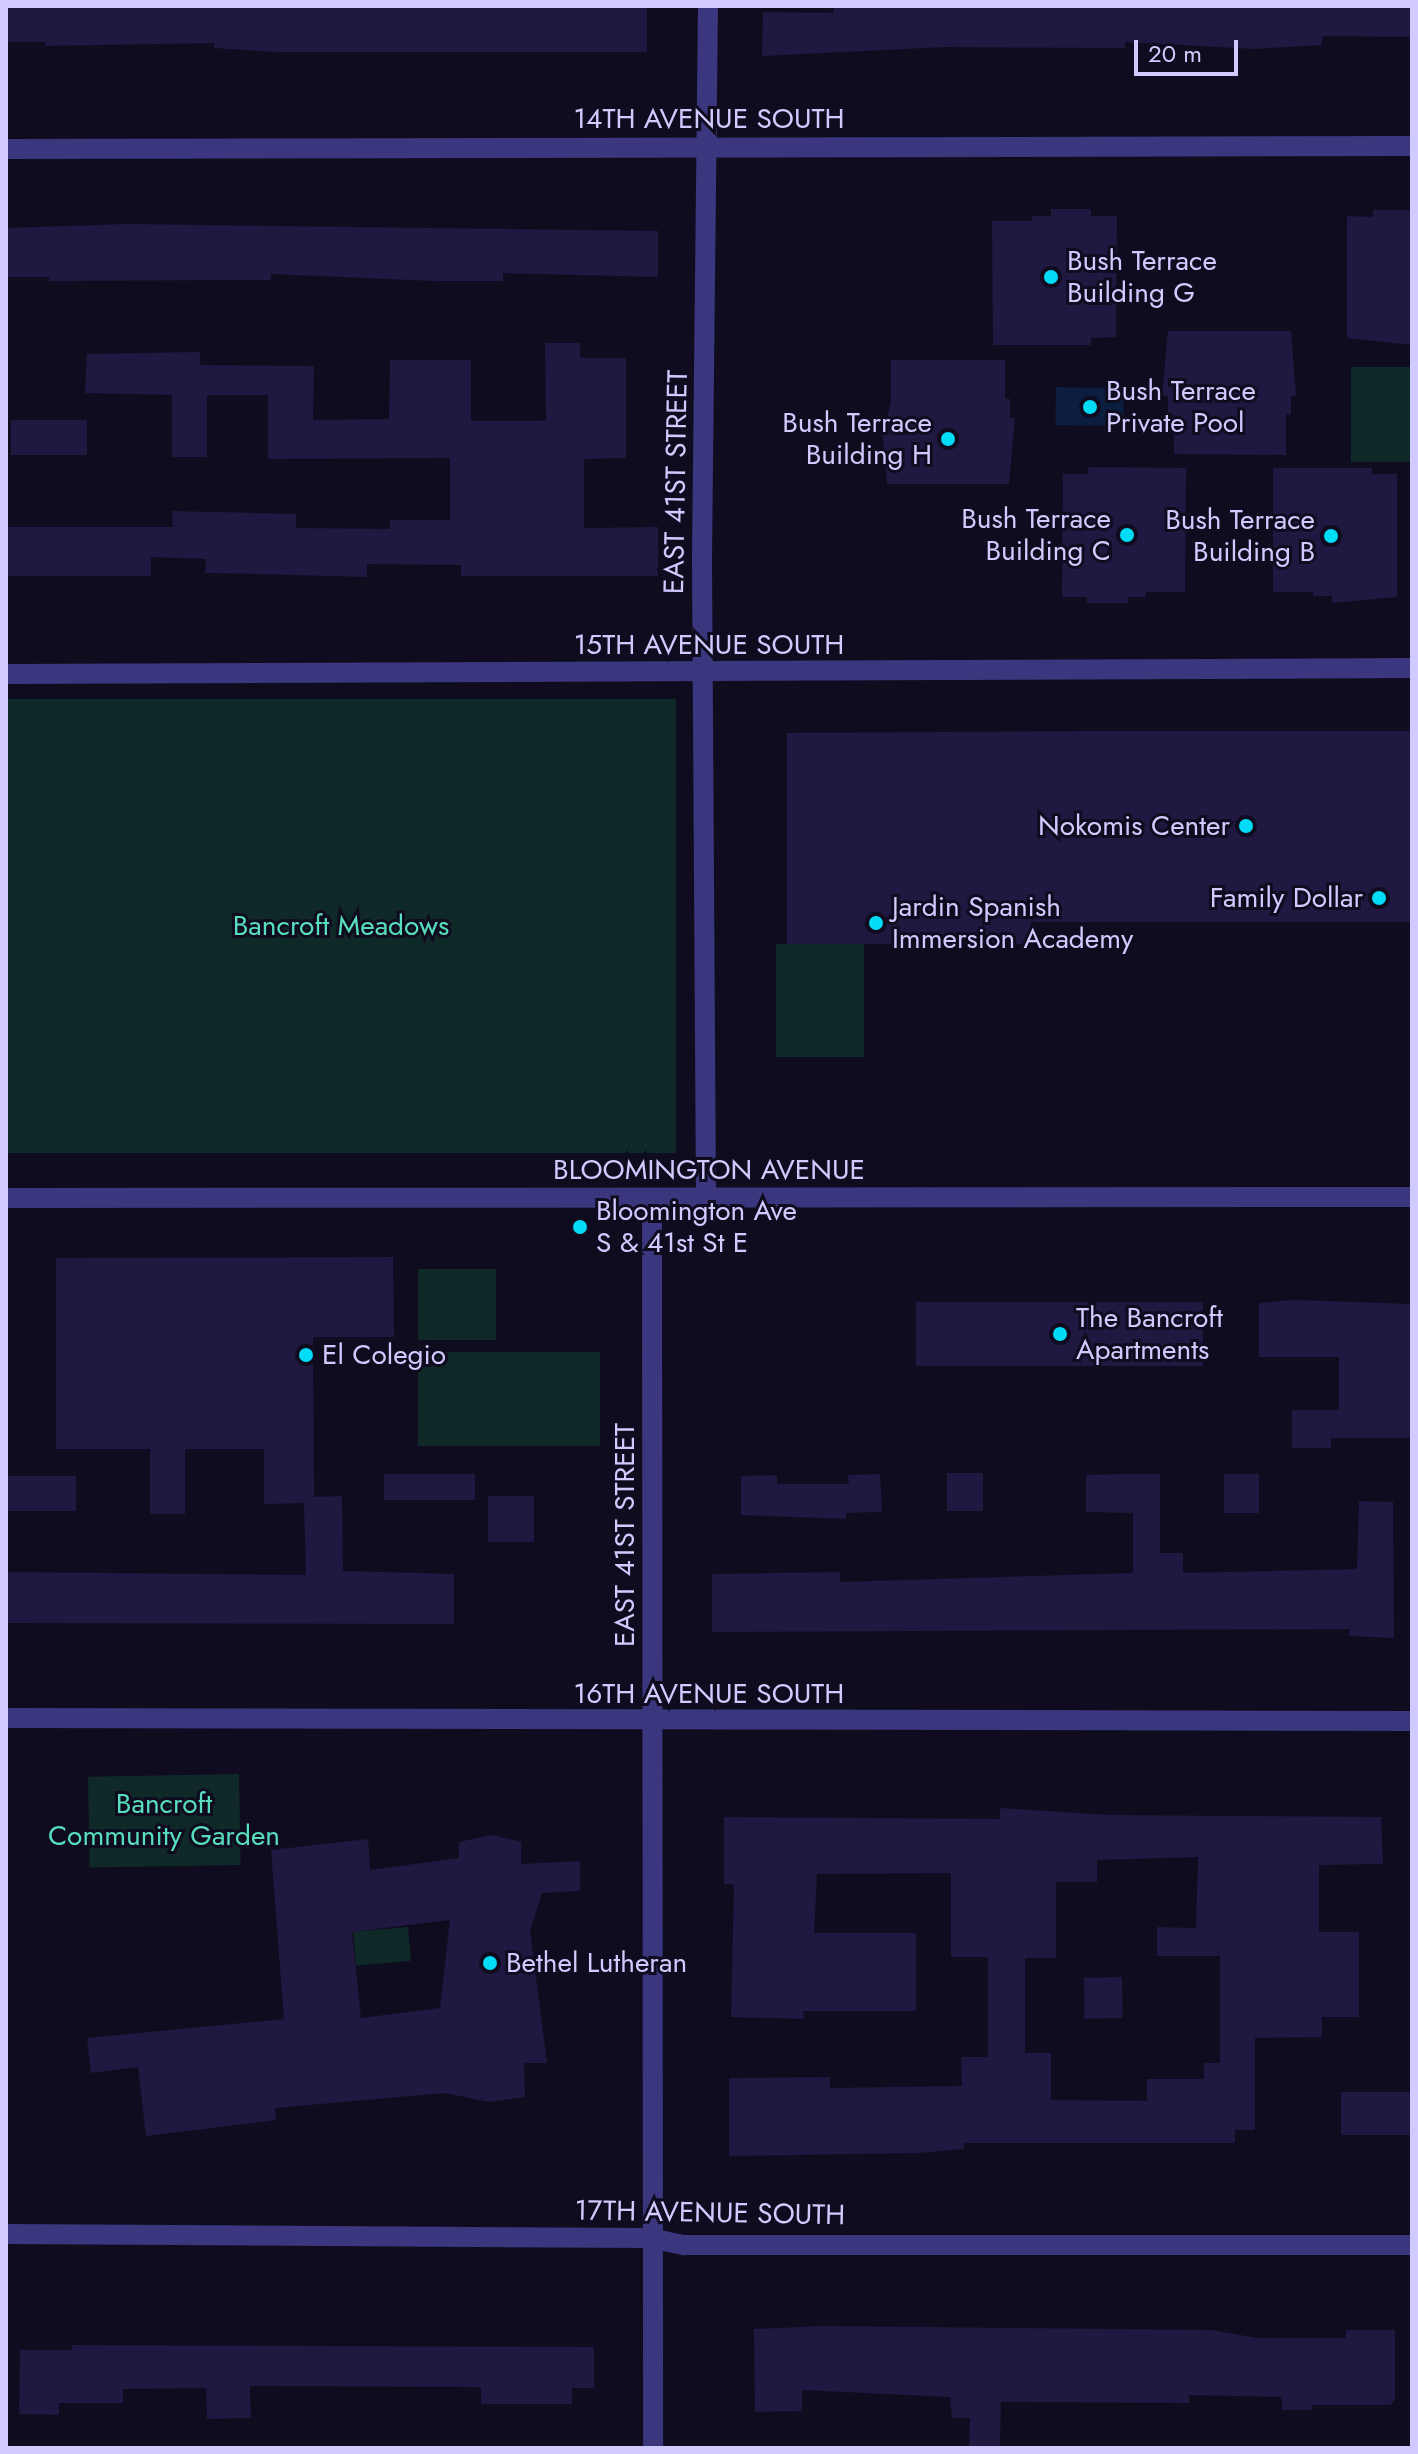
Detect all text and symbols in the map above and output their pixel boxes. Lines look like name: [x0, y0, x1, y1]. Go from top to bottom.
scale bar: [1138, 24, 1242, 74]
text: 20 m: [1148, 36, 1202, 71]
street label: 14TH AVENUE SOUTH: [574, 102, 844, 136]
place label: Bush Terrace Building G: [1067, 244, 1217, 310]
marker: Bush Terrace Building G: [1042, 268, 1060, 286]
street label: EAST 41ST STREET: [657, 370, 695, 594]
place label: Bush Terrace Private Pool: [1106, 374, 1256, 440]
marker: Bush Terrace Private Pool: [1081, 398, 1099, 416]
place label: Bush Terrace Building H: [782, 406, 932, 472]
marker: Bush Terrace Building H: [939, 430, 957, 448]
place label: Bush Terrace Building C: [961, 502, 1111, 568]
place label: Bush Terrace Building B: [1165, 503, 1315, 569]
marker: Bush Terrace Building C: [1118, 526, 1136, 544]
marker: Bush Terrace Building B: [1322, 527, 1340, 545]
street label: 15TH AVENUE SOUTH: [574, 628, 844, 662]
place label: Nokomis Center: [1038, 809, 1230, 843]
marker: Nokomis Center: [1237, 817, 1255, 835]
place label: Family Dollar: [1210, 881, 1363, 915]
marker: Family Dollar: [1370, 889, 1388, 907]
place label: Jardin Spanish Immersion Academy: [892, 890, 1133, 956]
park label: Bancroft Meadows: [233, 909, 449, 943]
marker: Jardin Spanish Immersion Academy: [867, 914, 885, 932]
street label: BLOOMINGTON AVENUE: [553, 1153, 865, 1187]
place label: Bloomington Ave S & 41st St E: [596, 1194, 797, 1260]
marker: Bloomington Ave S & 41st St E: [571, 1218, 589, 1236]
place label: The Bancroft Apartments: [1076, 1301, 1223, 1367]
marker: The Bancroft Apartments: [1051, 1325, 1069, 1343]
place label: El Colegio: [322, 1338, 446, 1372]
marker: El Colegio: [297, 1346, 315, 1364]
street label: EAST 41ST STREET: [608, 1423, 642, 1647]
street label: 16TH AVENUE SOUTH: [574, 1677, 844, 1711]
park label: Bancroft Community Garden: [48, 1787, 280, 1853]
place label: Bethel Lutheran: [506, 1946, 687, 1980]
marker: Bethel Lutheran: [481, 1954, 499, 1972]
street label: 17TH AVENUE SOUTH: [574, 2194, 846, 2232]

